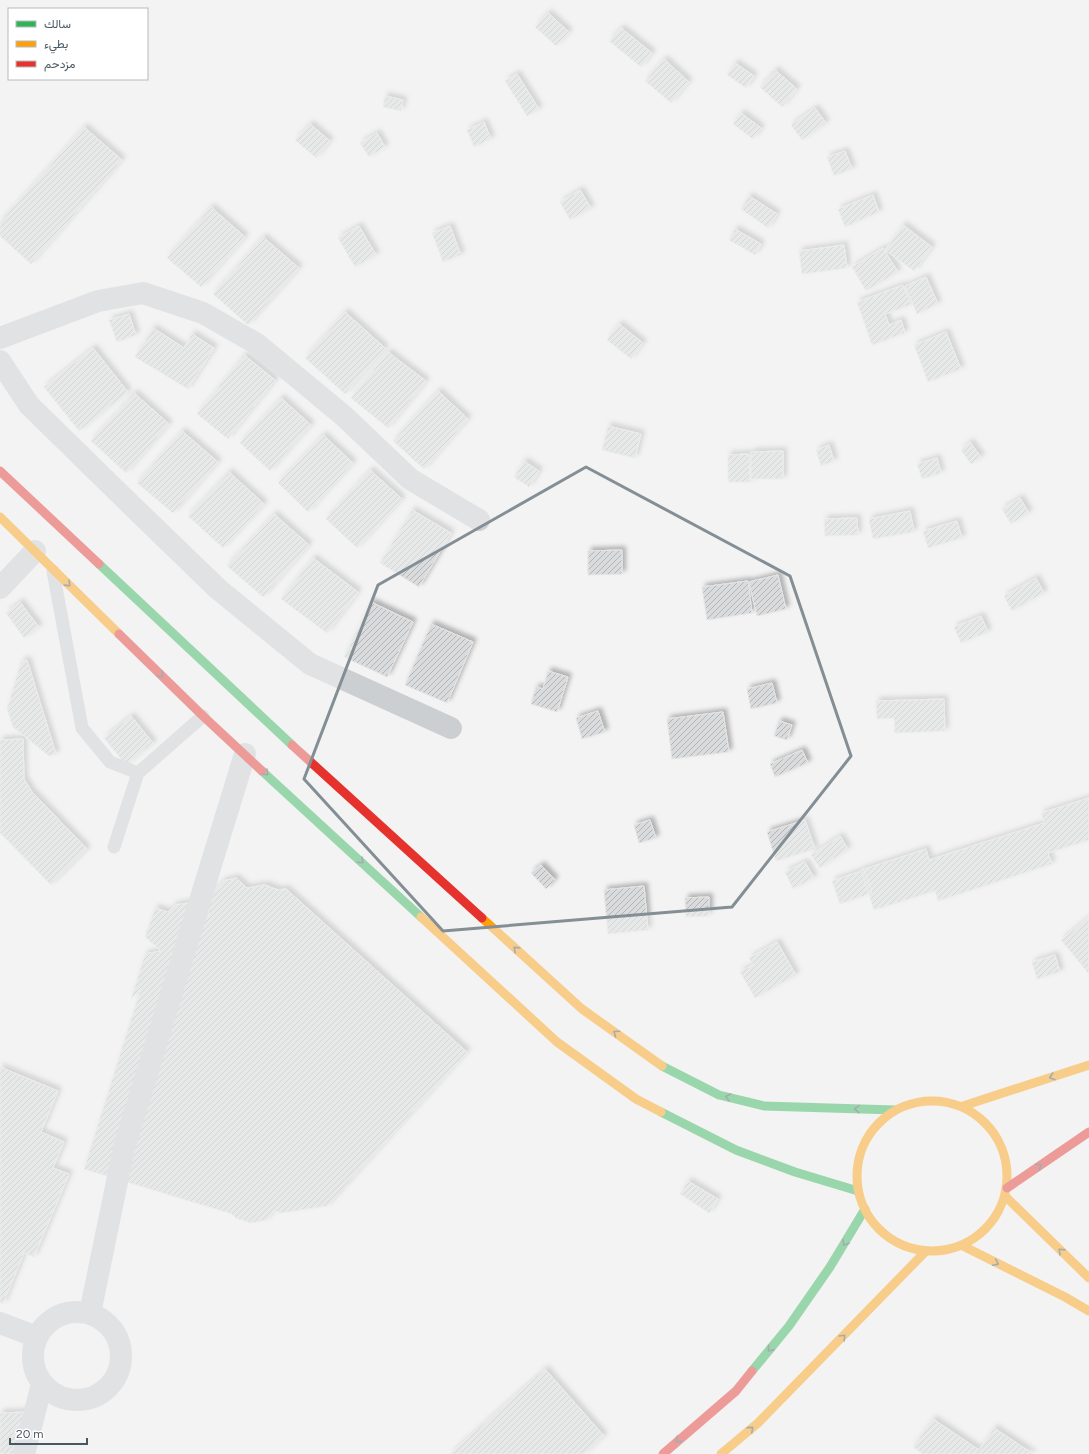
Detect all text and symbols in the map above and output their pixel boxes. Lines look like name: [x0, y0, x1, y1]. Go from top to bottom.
legend: [8, 8, 148, 80]
text: سالك: [44, 17, 71, 31]
text: بطيء: [44, 37, 68, 54]
text: مزدحم: [44, 57, 75, 72]
one-way arrow: [63, 579, 71, 587]
one-way arrow: [156, 670, 164, 678]
one-way arrow: [261, 769, 269, 776]
one-way arrow: [357, 857, 364, 864]
one-way arrow: [514, 947, 521, 954]
one-way arrow: [613, 1030, 620, 1037]
one-way arrow: [1049, 1073, 1056, 1081]
one-way arrow: [724, 1094, 731, 1102]
one-way arrow: [854, 1105, 860, 1113]
one-way arrow: [1035, 1163, 1042, 1171]
one-way arrow: [842, 1239, 849, 1246]
one-way arrow: [1058, 1248, 1066, 1256]
one-way arrow: [992, 1258, 999, 1266]
one-way arrow: [838, 1334, 845, 1342]
one-way arrow: [768, 1344, 775, 1352]
scale bar: [10, 1420, 87, 1446]
one-way arrow: [746, 1426, 754, 1433]
text: 20 m: [16, 1427, 44, 1441]
one-way arrow: [676, 1436, 683, 1443]

